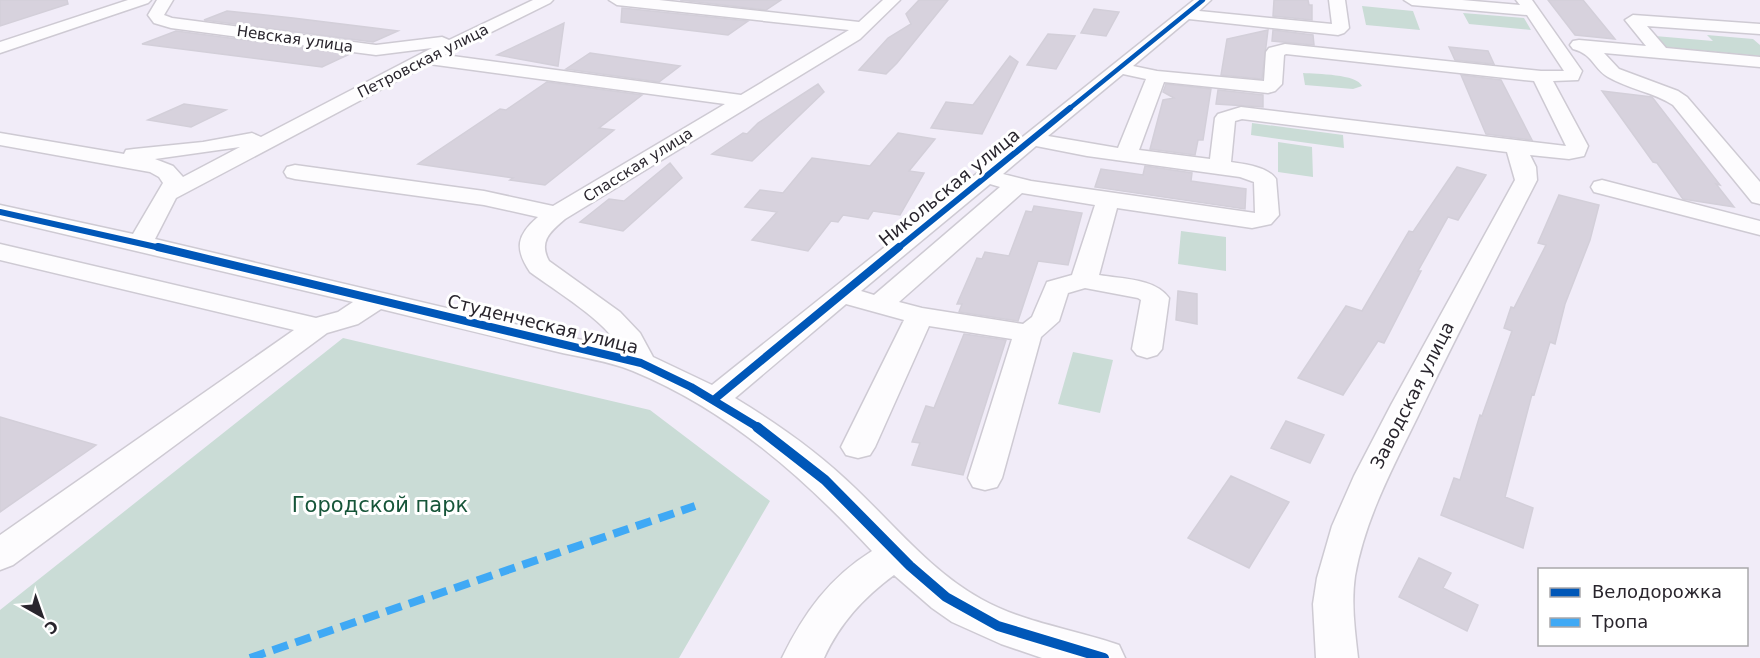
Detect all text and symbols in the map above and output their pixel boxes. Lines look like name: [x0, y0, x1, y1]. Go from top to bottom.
street label: Петровская улица: [354, 20, 492, 102]
street label: Невская улица: [236, 22, 354, 56]
street label: Спасская улица: [580, 124, 696, 206]
street label: Никольская улица: [875, 124, 1023, 250]
street label: Студенческая улица: [445, 290, 641, 358]
street label: Заводская улица: [1366, 318, 1458, 472]
park label: Городской парк: [292, 493, 468, 517]
legend: [1538, 568, 1748, 646]
text: Велодорожка: [1592, 581, 1722, 602]
north arrow: [12, 586, 72, 646]
text: Тропа: [1591, 611, 1648, 632]
text: С: [41, 616, 62, 638]

